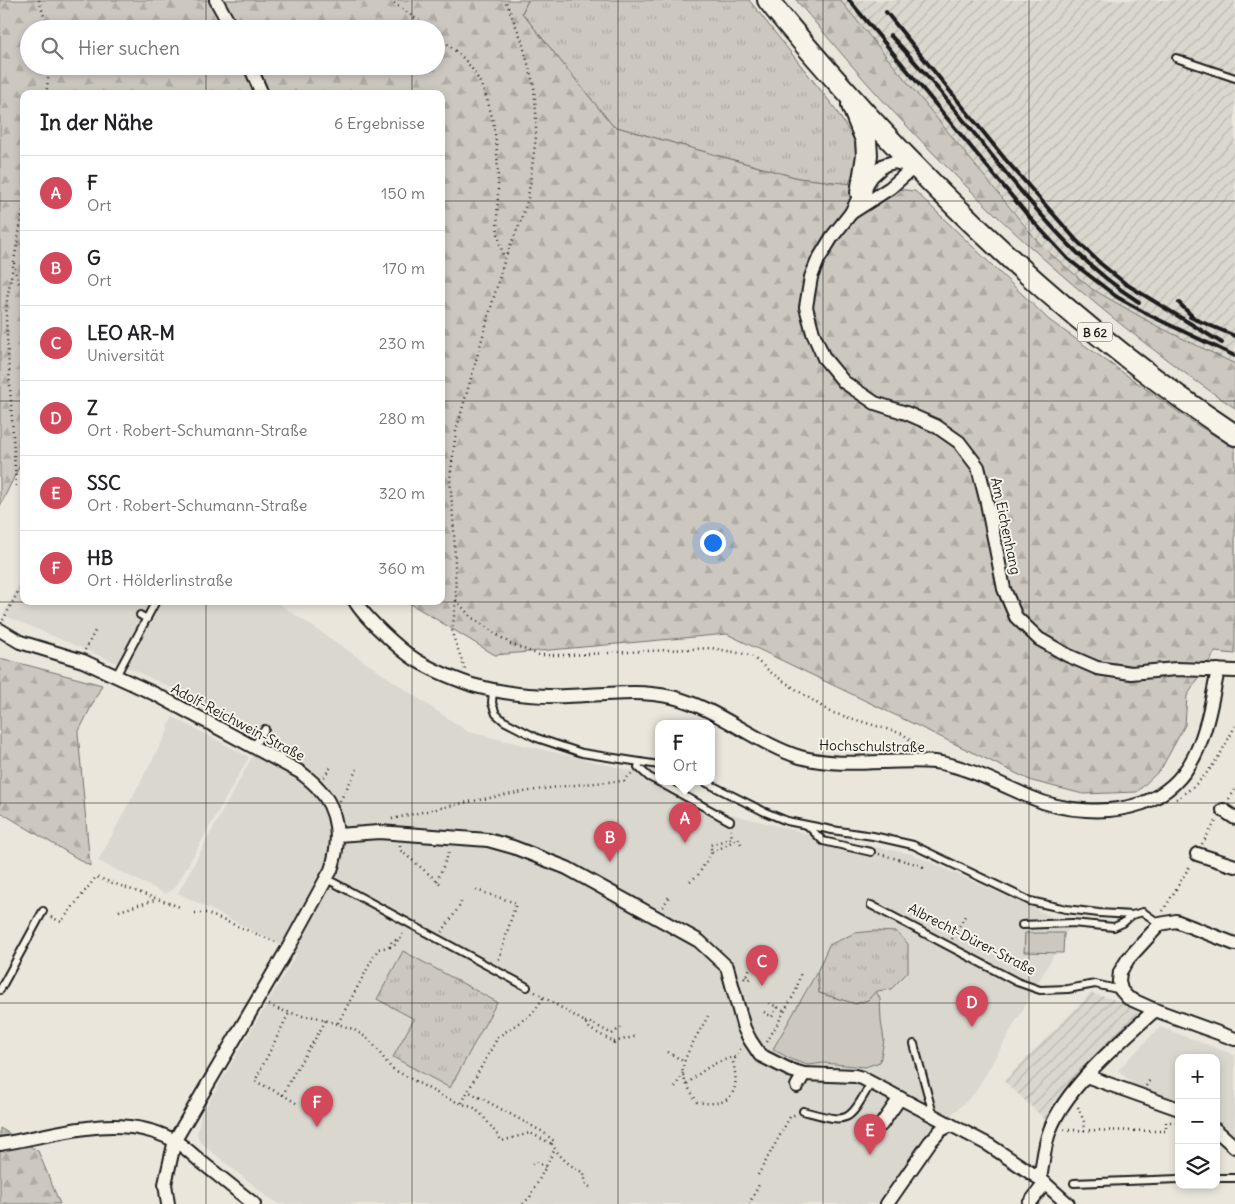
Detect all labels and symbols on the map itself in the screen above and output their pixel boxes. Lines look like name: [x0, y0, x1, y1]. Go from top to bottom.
road number: B 62: [1078, 322, 1112, 342]
street label: Am Eichenhang: [987, 476, 1025, 576]
your location: [700, 530, 726, 556]
street label: Adolf-Reichwein-Straße: [168, 679, 308, 765]
street label: Hochschulstraße: [819, 736, 925, 756]
pin: A: [669, 802, 701, 843]
pin: B: [594, 821, 626, 862]
street label: Albrecht-Dürer-Straße: [905, 899, 1039, 979]
pin: C: [746, 945, 778, 986]
pin: D: [956, 986, 988, 1027]
pin: F: [301, 1086, 333, 1127]
pin: E: [854, 1114, 886, 1155]

